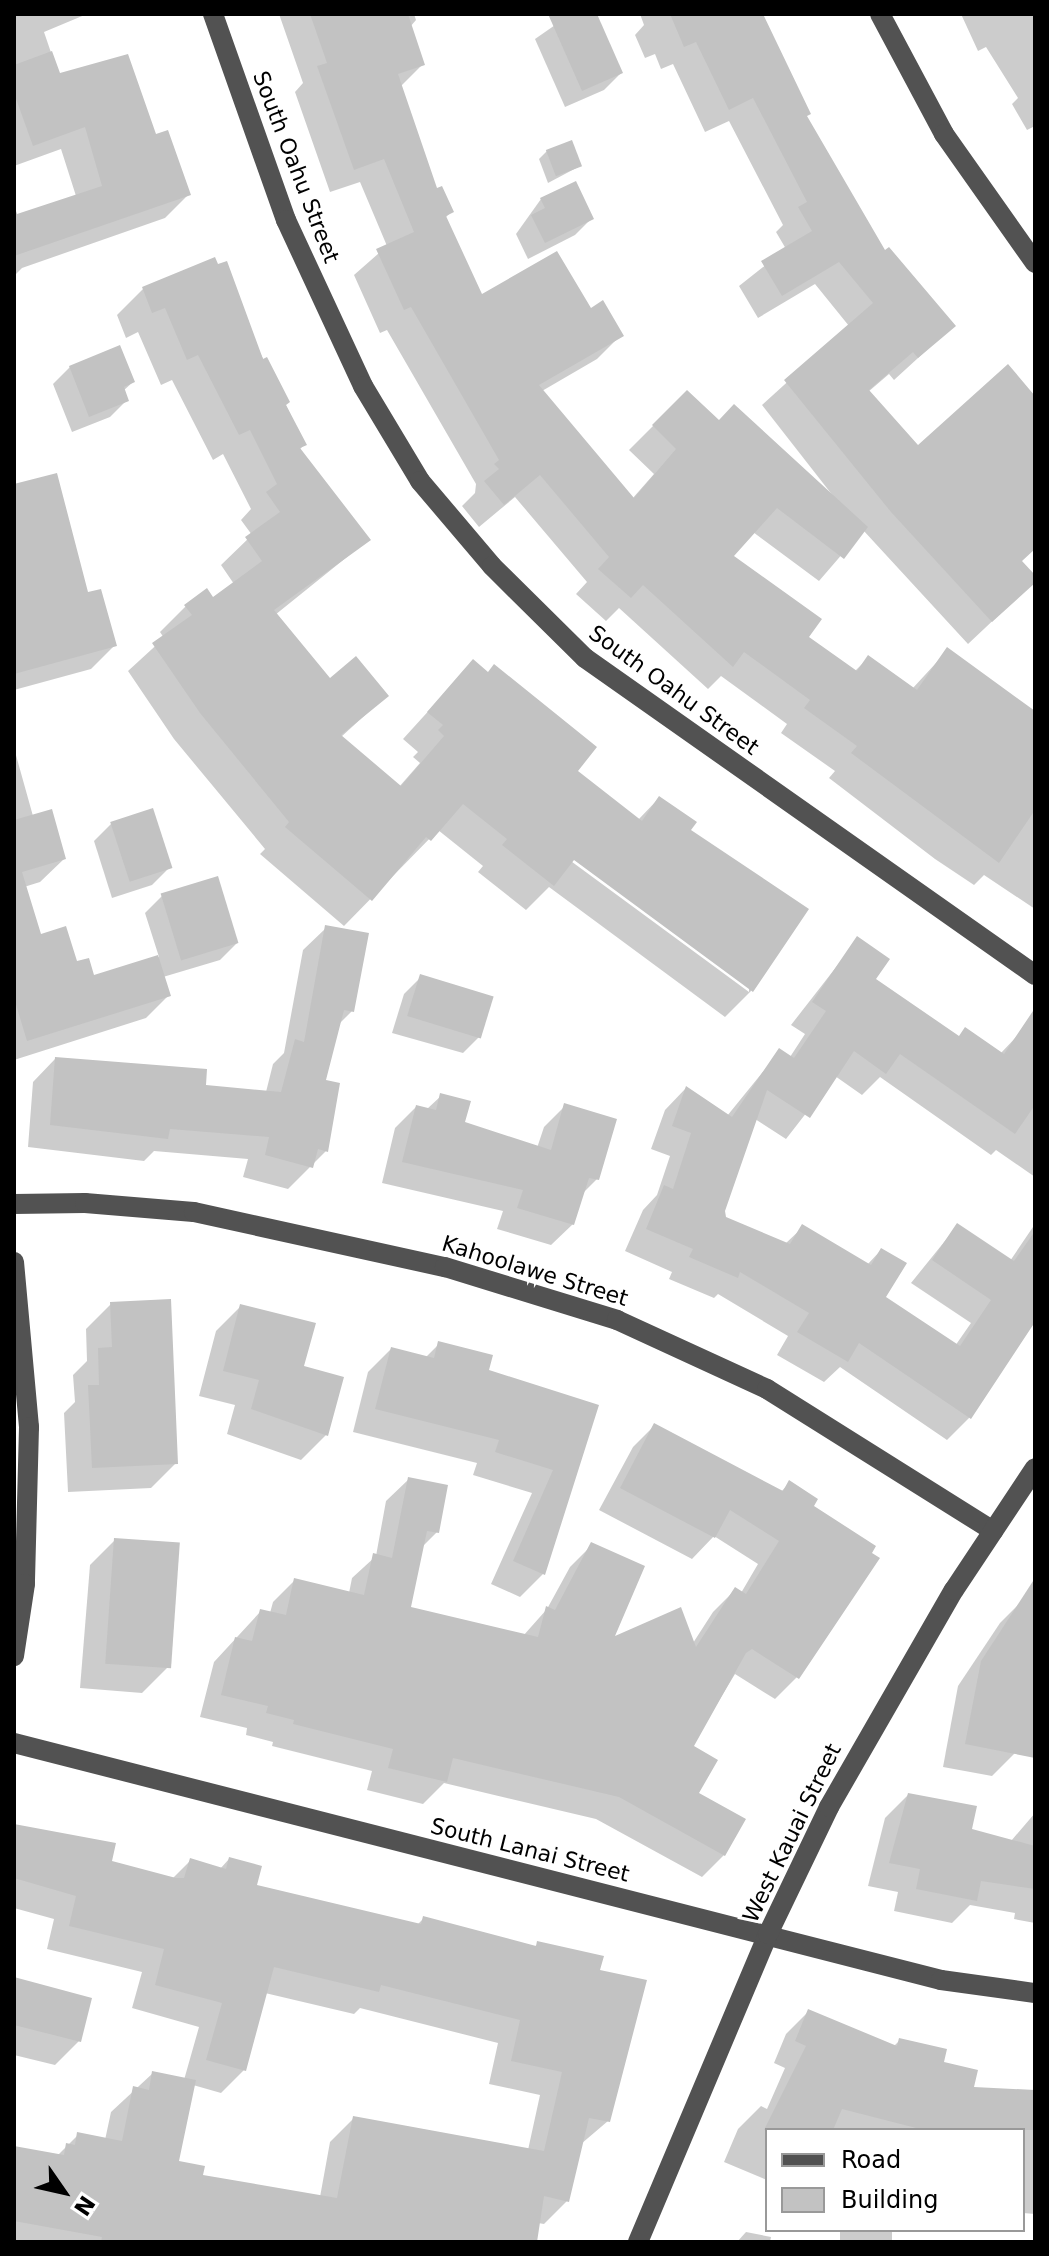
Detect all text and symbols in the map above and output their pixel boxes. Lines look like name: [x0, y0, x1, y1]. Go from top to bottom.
street label: South Oahu Street: [247, 67, 345, 267]
street label: South Oahu Street: [584, 620, 764, 760]
street label: Kahoolawe Street: [439, 1230, 631, 1312]
street label: West Kauai Street: [737, 1739, 847, 1927]
street label: South Lanai Street: [428, 1813, 632, 1887]
legend: [765, 2128, 1025, 2232]
text: Road: [841, 2146, 901, 2174]
north arrow: [24, 2152, 104, 2232]
text: Building: [841, 2186, 938, 2214]
text: N: [69, 2191, 100, 2220]

